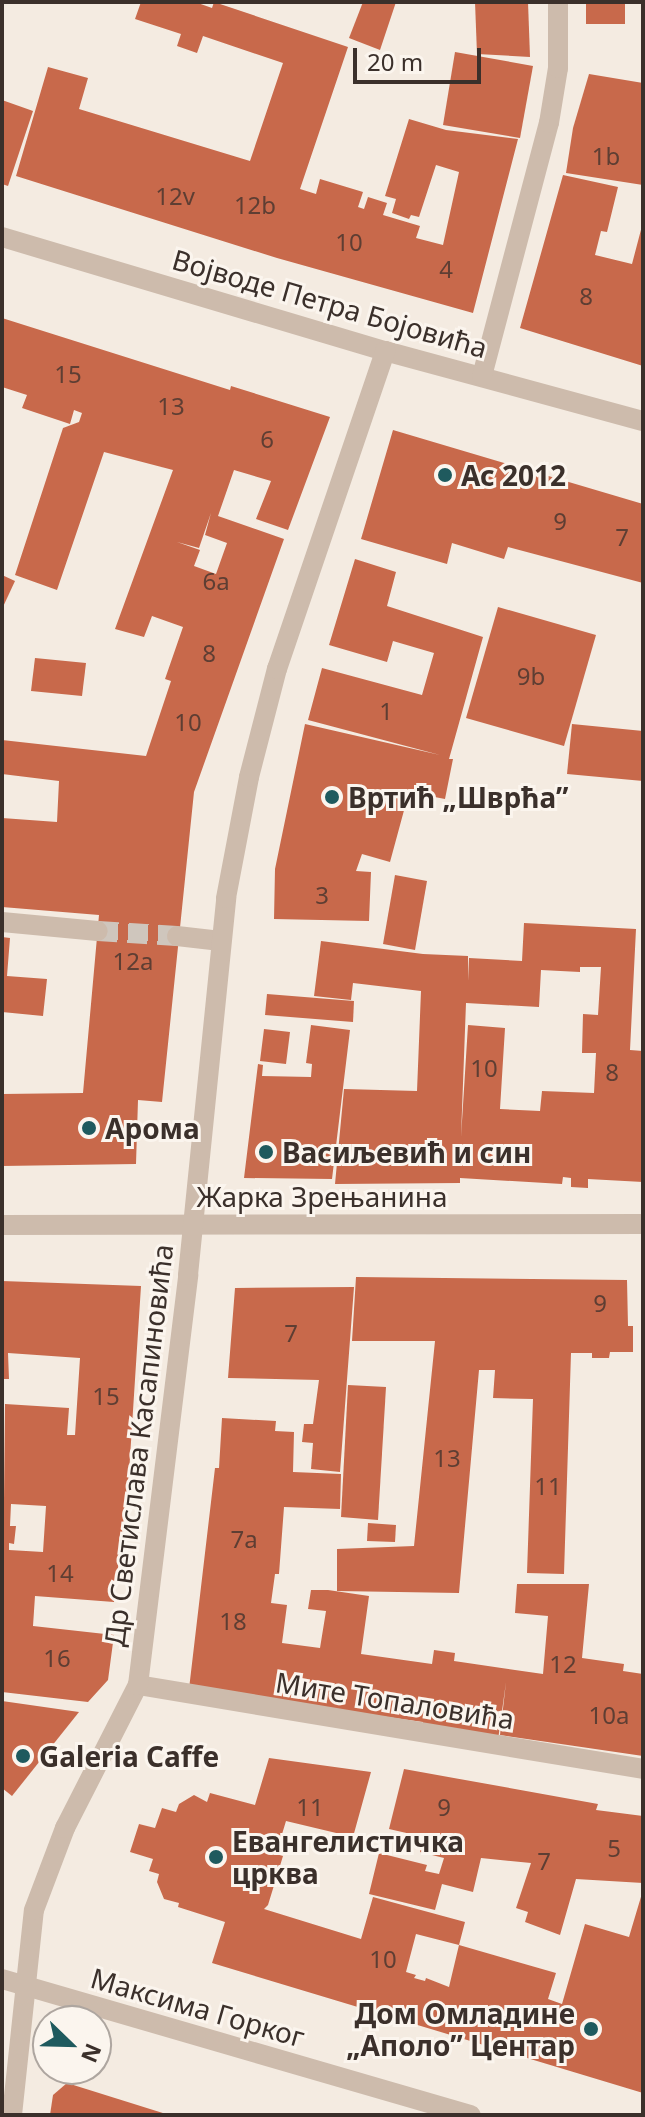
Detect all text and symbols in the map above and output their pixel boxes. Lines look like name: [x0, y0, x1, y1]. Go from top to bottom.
scale bar: [357, 32, 485, 82]
text: 20 m: [367, 45, 423, 78]
house number: 1b: [592, 142, 620, 170]
house number: 12v: [155, 182, 195, 210]
house number: 12b: [234, 191, 276, 219]
house number: 10: [335, 228, 363, 256]
street label: Војводе Петра Бојовића: [169, 242, 491, 364]
house number: 4: [439, 255, 453, 283]
house number: 8: [579, 282, 593, 310]
house number: 15: [54, 360, 82, 388]
house number: 13: [157, 392, 185, 420]
house number: 6: [260, 425, 274, 453]
place label: Ас 2012: [461, 458, 566, 492]
marker: Ас 2012: [436, 466, 454, 484]
house number: 9: [553, 507, 567, 535]
house number: 7: [615, 523, 629, 551]
house number: 6a: [202, 567, 230, 595]
house number: 8: [202, 639, 216, 667]
house number: 9b: [517, 662, 545, 690]
house number: 1: [379, 697, 393, 725]
house number: 10: [174, 708, 202, 736]
place label: Вртић „Шврћа”: [348, 780, 568, 814]
marker: Вртић „Шврћа”: [323, 788, 341, 806]
house number: 3: [315, 881, 329, 909]
house number: 12a: [113, 947, 153, 975]
house number: 10: [470, 1054, 498, 1082]
house number: 8: [605, 1058, 619, 1086]
place label: Арома: [105, 1111, 200, 1145]
marker: Арома: [80, 1119, 98, 1137]
place label: Васиљевић и син: [282, 1135, 531, 1169]
marker: Васиљевић и син: [257, 1143, 275, 1161]
street label: Жарка Зрењанина: [196, 1179, 448, 1213]
street label: Др Светислава Касапиновића: [97, 1242, 179, 1648]
house number: 9: [593, 1289, 607, 1317]
house number: 7: [284, 1319, 298, 1347]
house number: 15: [92, 1382, 120, 1410]
house number: 13: [433, 1444, 461, 1472]
house number: 11: [534, 1472, 562, 1500]
house number: 7a: [230, 1525, 258, 1553]
house number: 14: [46, 1559, 74, 1587]
house number: 18: [219, 1607, 247, 1635]
house number: 16: [43, 1644, 71, 1672]
house number: 12: [549, 1650, 577, 1678]
street label: Мите Топаловића: [273, 1665, 517, 1735]
house number: 10a: [589, 1701, 629, 1729]
place label: Galeria Caffe: [39, 1739, 219, 1773]
marker: Galeria Caffe: [14, 1747, 32, 1765]
house number: 11: [296, 1793, 324, 1821]
house number: 9: [437, 1793, 451, 1821]
place label: Евангелистичка црква: [232, 1824, 464, 1890]
house number: 5: [607, 1834, 621, 1862]
house number: 7: [537, 1847, 551, 1875]
marker: Евангелистичка црква: [207, 1848, 225, 1866]
house number: 10: [369, 1945, 397, 1973]
street label: Максима Горког: [87, 1960, 309, 2054]
place label: Дом Омладине „Аполо” Центар: [346, 1996, 575, 2062]
north arrow: [32, 2005, 112, 2085]
marker: Дом Омладине „Аполо” Центар: [582, 2020, 600, 2038]
text: N: [75, 2039, 110, 2068]

